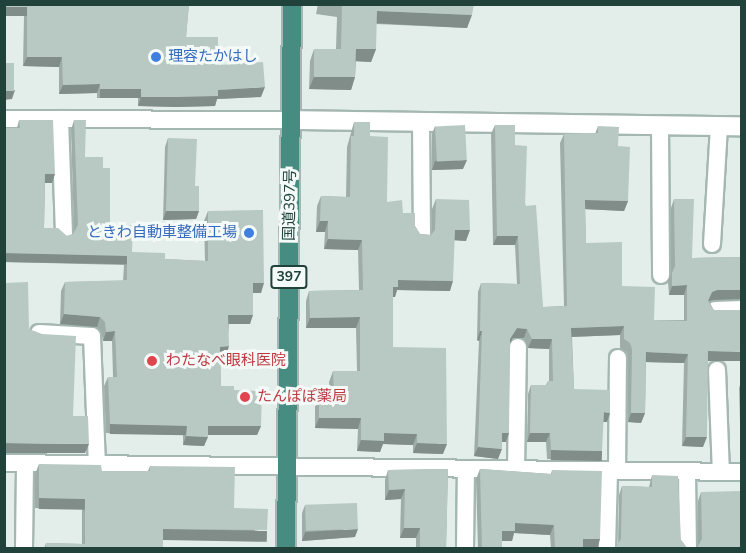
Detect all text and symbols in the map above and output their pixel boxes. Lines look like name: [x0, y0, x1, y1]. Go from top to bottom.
place label: 理容たかはし: [168, 48, 258, 66]
marker: 理容たかはし: [149, 50, 163, 64]
street label: 国道397号: [280, 169, 300, 241]
place label: ときわ自動車整備工場: [87, 224, 237, 242]
marker: ときわ自動車整備工場: [242, 226, 256, 240]
road number: 397: [270, 266, 308, 288]
marker: わたなべ眼科医院: [143, 352, 161, 370]
place label: わたなべ眼科医院: [166, 352, 286, 370]
place label: たんぽぽ薬局: [257, 388, 347, 406]
marker: たんぽぽ薬局: [238, 390, 252, 404]

